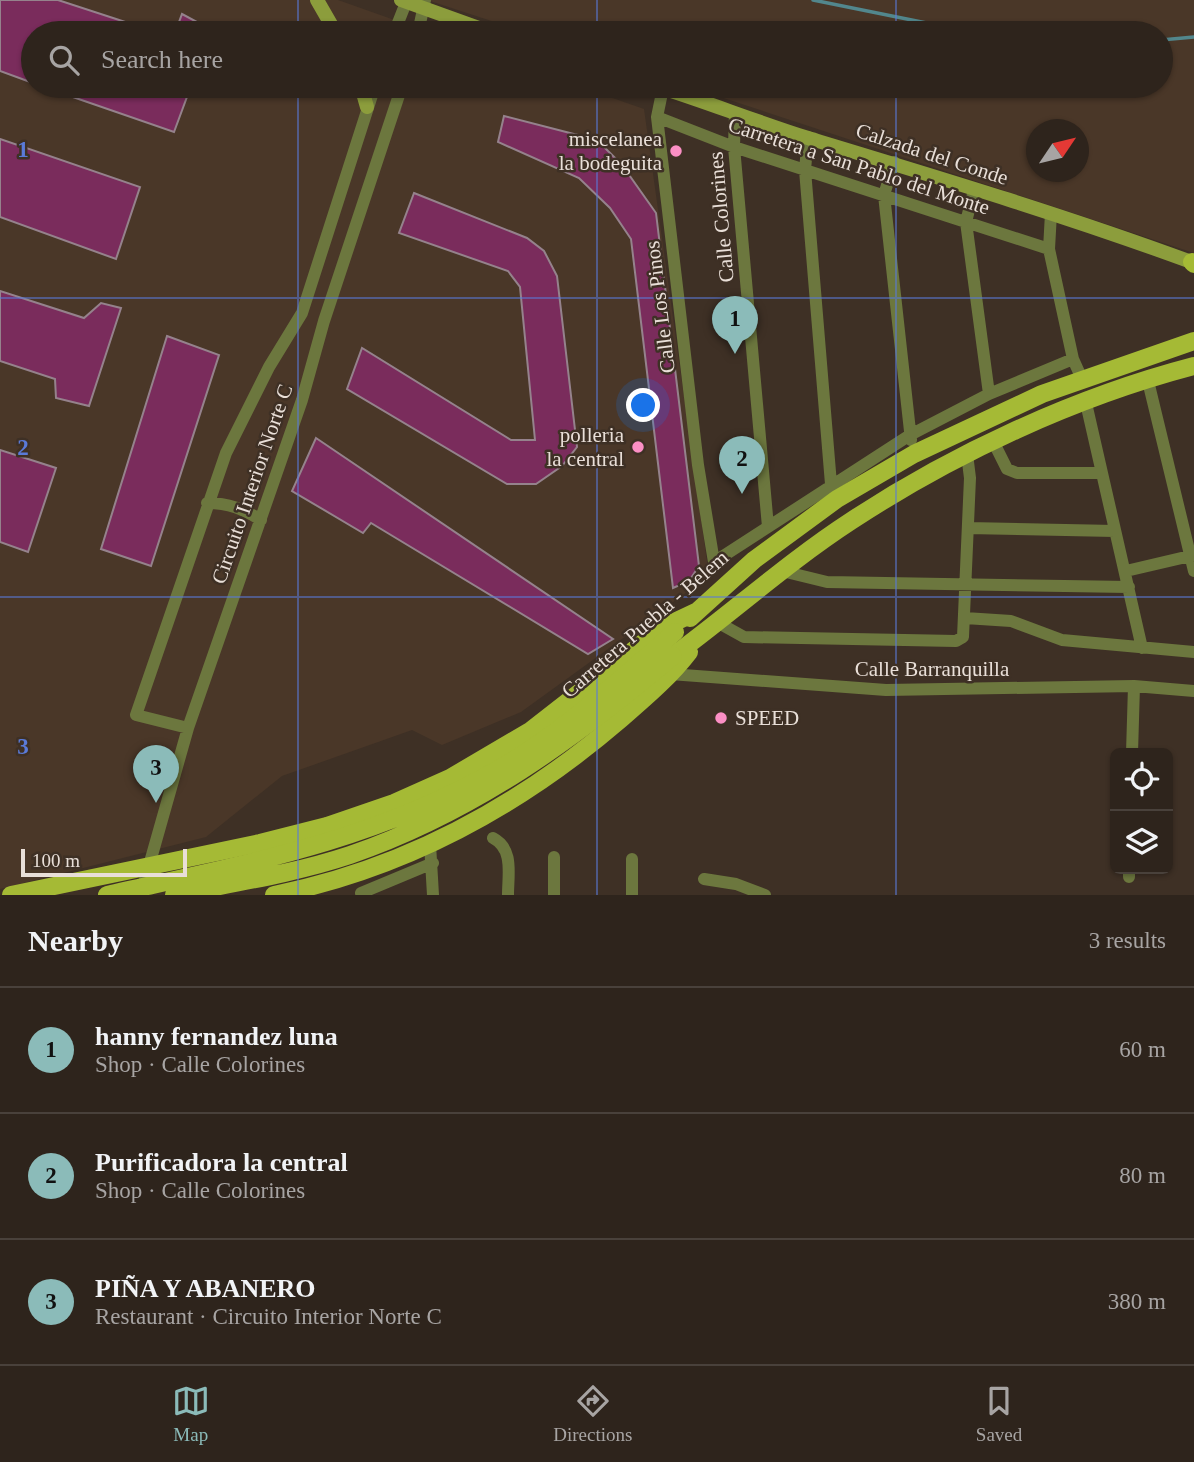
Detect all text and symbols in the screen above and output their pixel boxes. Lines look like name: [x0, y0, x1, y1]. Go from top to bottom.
search box: [21, 21, 1173, 98]
icon: search: [45, 41, 83, 79]
text: Search here: [101, 45, 223, 74]
street label: Carretera a San Pablo del Monte: [725, 112, 993, 220]
street label: Calzada del Conde: [853, 118, 1011, 190]
north arrow: [1026, 119, 1089, 182]
place label: miscelanea la bodeguita: [559, 127, 663, 175]
text: 1: [17, 137, 29, 162]
marker: miscelanea la bodeguita: [668, 143, 684, 159]
street label: Calle Colorines: [703, 151, 739, 283]
street label: Calle Los Pinos: [640, 240, 680, 374]
pin: 1: [712, 296, 758, 354]
street label: Circuito Interior Norte C: [207, 381, 297, 587]
your location: [626, 388, 660, 422]
place label: polleria la central: [546, 423, 625, 471]
text: 2: [17, 435, 29, 460]
pin: 2: [719, 436, 765, 494]
marker: polleria la central: [630, 439, 646, 455]
street label: Carretera Puebla - Belem: [557, 545, 733, 703]
street label: Calle Barranquilla: [855, 657, 1010, 681]
place label: SPEED: [735, 706, 799, 730]
marker: SPEED: [713, 710, 729, 726]
text: 3: [17, 734, 29, 759]
pin: 3: [133, 745, 179, 803]
map controls: [1110, 748, 1173, 874]
button: locate: [1110, 748, 1173, 811]
button: layers: [1110, 811, 1173, 874]
scale bar: [21, 846, 187, 878]
text: 100 m: [32, 850, 80, 871]
text: Nearby: [28, 924, 123, 957]
text: 3 results: [1089, 928, 1166, 953]
text: hanny fernandez luna: [95, 1022, 338, 1051]
text: 1: [45, 1037, 57, 1062]
text: 60 m: [1119, 1037, 1166, 1062]
text: Shop · Calle Colorines: [95, 1052, 305, 1077]
text: Purificadora la central: [95, 1148, 348, 1177]
text: 2: [45, 1163, 57, 1188]
text: 80 m: [1119, 1163, 1166, 1188]
text: Shop · Calle Colorines: [95, 1178, 305, 1203]
text: PIÑA Y ABANERO: [95, 1274, 316, 1303]
text: 3: [45, 1289, 57, 1314]
text: 380 m: [1108, 1289, 1166, 1314]
text: Restaurant · Circuito Interior Norte C: [95, 1304, 442, 1329]
tab: Map: [172, 1382, 210, 1446]
tab: Directions: [553, 1382, 632, 1446]
tab: Saved: [976, 1382, 1022, 1446]

